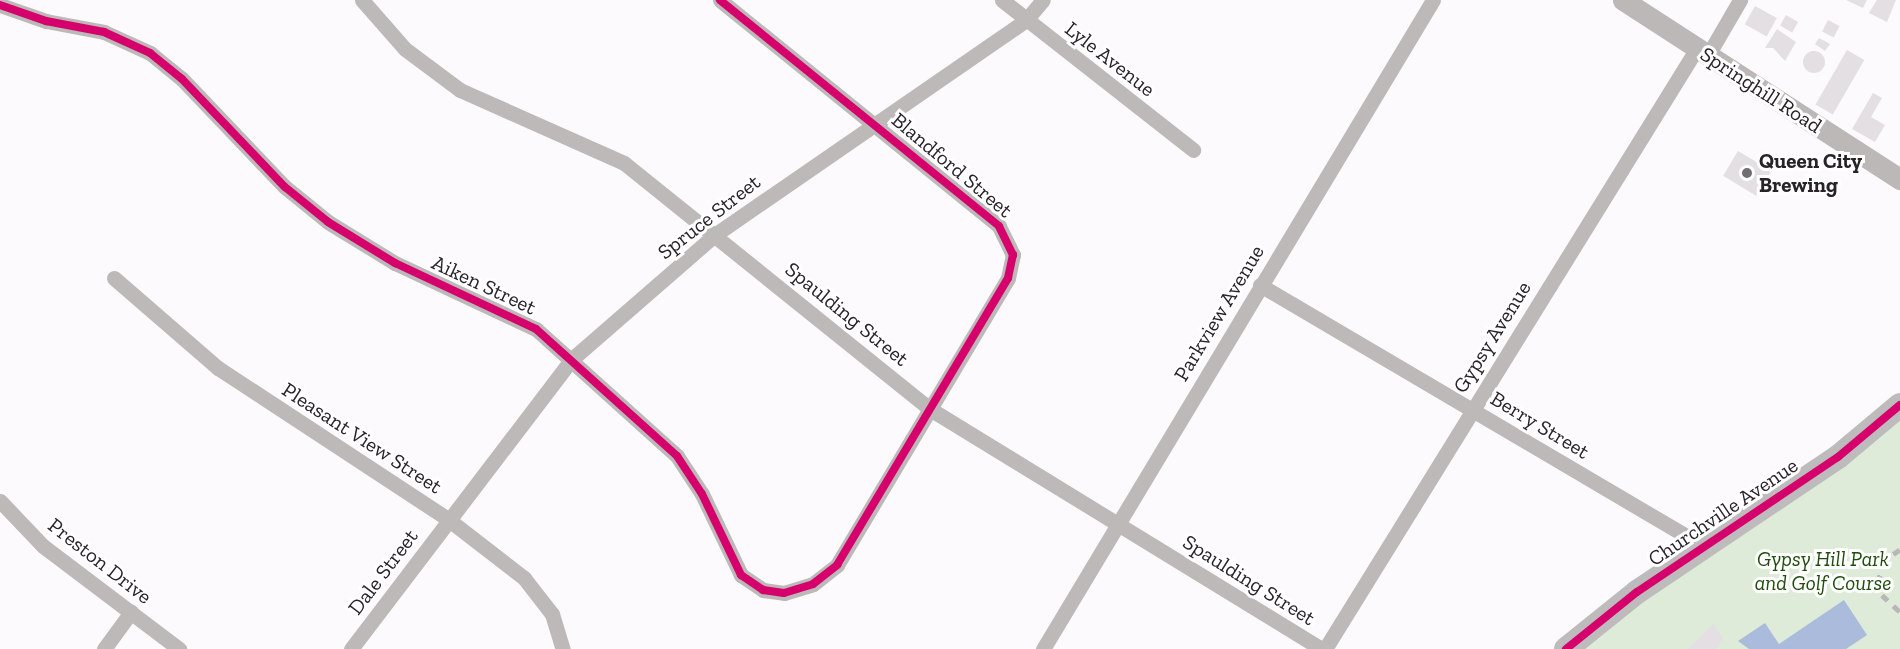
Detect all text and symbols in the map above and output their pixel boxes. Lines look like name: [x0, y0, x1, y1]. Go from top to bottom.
street label: Lyle Avenue: [1060, 16, 1160, 102]
street label: Springhill Road: [1696, 41, 1826, 139]
street label: Blandford Street: [887, 107, 1017, 223]
place label: Queen City Brewing: [1759, 148, 1862, 198]
marker: Queen City Brewing: [1740, 166, 1754, 180]
street label: Spruce Street: [653, 169, 765, 265]
street label: Parkview Avenue: [1168, 240, 1270, 386]
street label: Aiken Street: [428, 250, 540, 320]
street label: Spaulding Street: [780, 257, 914, 371]
street label: Gypsy Avenue: [1447, 276, 1537, 398]
street label: Pleasant View Street: [277, 377, 447, 499]
street label: Berry Street: [1486, 386, 1594, 464]
street label: Churchville Avenue: [1643, 452, 1803, 572]
street label: Preston Drive: [43, 513, 157, 609]
street label: Dale Street: [343, 524, 423, 620]
street label: Spaulding Street: [1178, 529, 1320, 631]
park label: Gypsy Hill Park and Golf Course: [1755, 546, 1891, 596]

